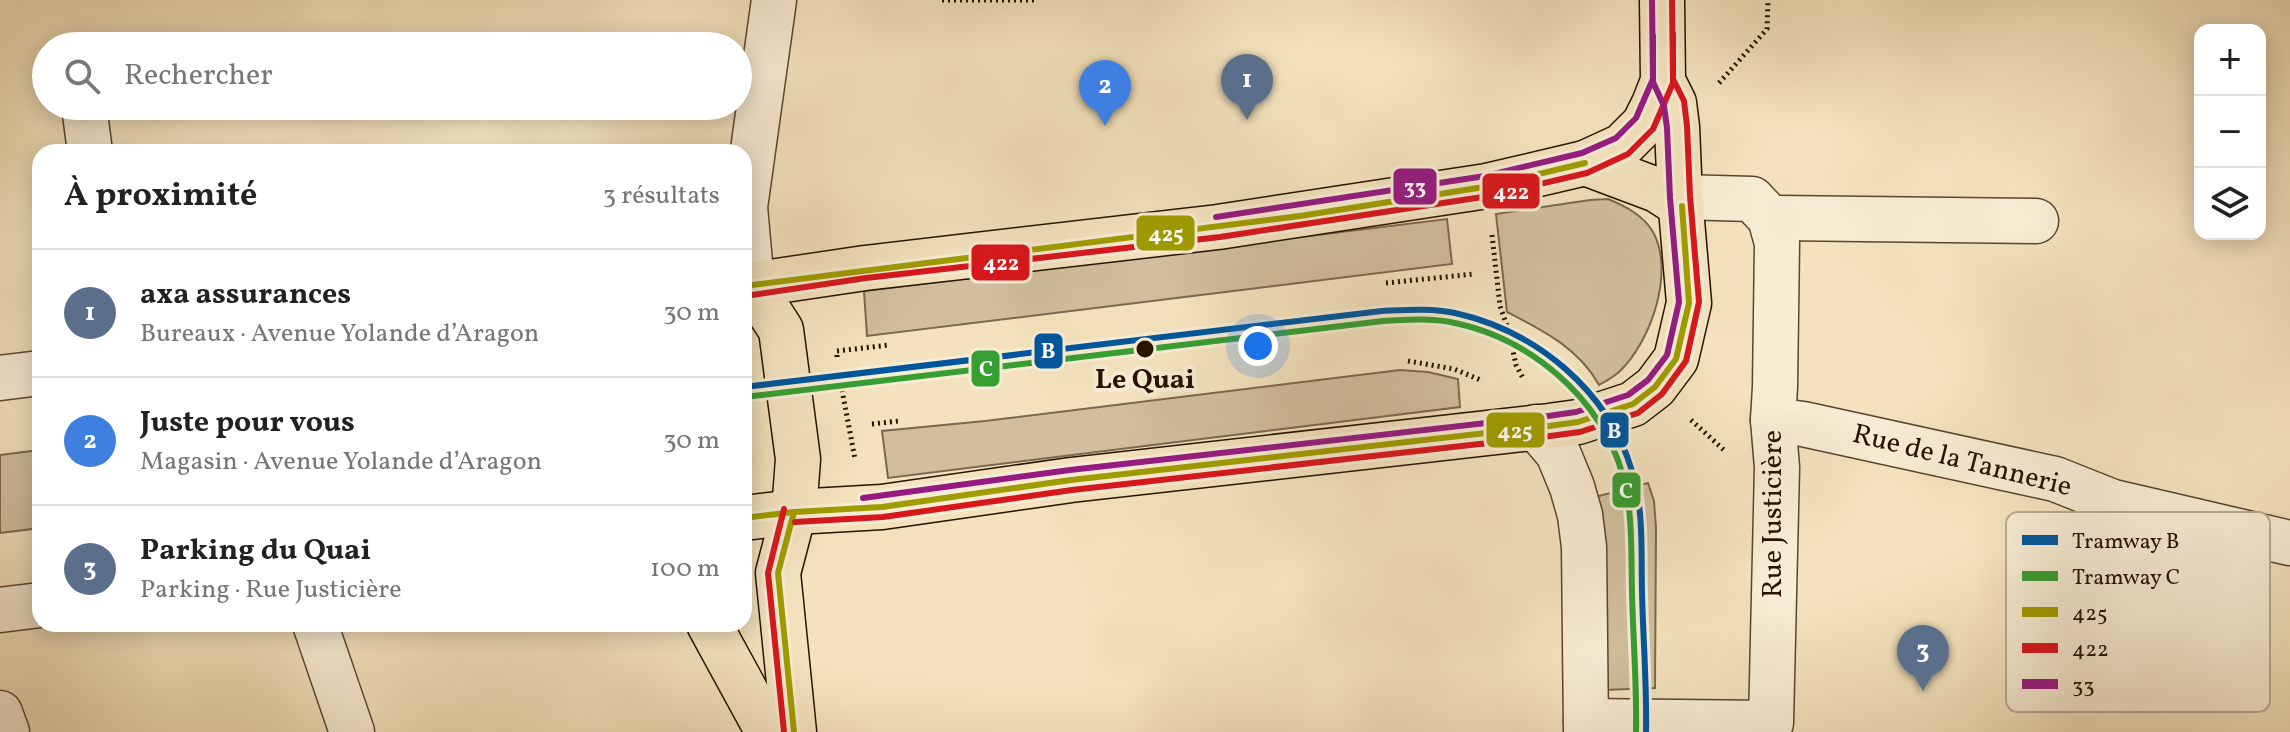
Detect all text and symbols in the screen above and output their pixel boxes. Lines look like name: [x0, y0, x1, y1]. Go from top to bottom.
map controls: [2194, 24, 2266, 240]
button: +: [2194, 24, 2266, 96]
search box: [32, 32, 752, 120]
icon: search: [60, 54, 104, 98]
pin: 1: [1221, 54, 1273, 120]
text: Rechercher: [124, 55, 273, 97]
pin: 2: [1079, 60, 1131, 126]
button: −: [2194, 96, 2266, 168]
line badge: 33: [1392, 167, 1438, 206]
button: layers: [2194, 168, 2266, 240]
line badge: 422: [1481, 172, 1541, 210]
text: À proximité: [64, 173, 257, 220]
text: 33: [1404, 173, 1426, 204]
text: 3 résultats: [603, 178, 720, 214]
text: 422: [1493, 178, 1529, 209]
line badge: 425: [1135, 214, 1196, 252]
text: 425: [1148, 220, 1184, 251]
line badge: 422: [970, 243, 1031, 282]
text: 422: [983, 249, 1019, 280]
text: axa assurances: [140, 274, 351, 316]
text: 1: [85, 295, 95, 331]
text: 30 m: [663, 295, 720, 331]
text: Bureaux · Avenue Yolande d’Aragon: [140, 316, 539, 352]
your location: [1238, 326, 1278, 366]
line badge: B: [1033, 332, 1064, 370]
text: B: [1041, 337, 1055, 368]
marker: Le Quai: [1134, 338, 1156, 360]
line badge: C: [970, 349, 1001, 388]
text: C: [979, 355, 993, 386]
place label: Le Quai: [1095, 361, 1195, 400]
text: Juste pour vous: [140, 402, 355, 444]
line badge: 425: [1485, 411, 1546, 449]
line badge: B: [1599, 411, 1630, 449]
street label: Rue de la Tannerie: [1848, 415, 2076, 507]
text: 425: [1497, 417, 1533, 448]
text: B: [1607, 417, 1621, 448]
text: 2: [83, 423, 97, 459]
text: 30 m: [663, 423, 720, 459]
street label: Rue Justicière: [1754, 430, 1793, 598]
text: Magasin · Avenue Yolande d’Aragon: [140, 444, 542, 480]
line badge: C: [1611, 471, 1642, 509]
text: C: [1619, 477, 1633, 508]
legend: [2006, 512, 2270, 712]
text: Tramway B: [2072, 527, 2179, 558]
text: Parking du Quai: [140, 530, 371, 572]
text: 3: [83, 551, 97, 587]
text: 100 m: [650, 551, 720, 587]
text: Tramway C: [2072, 563, 2180, 594]
text: Parking · Rue Justicière: [140, 572, 402, 608]
text: 425: [2072, 599, 2108, 630]
pin: 3: [1897, 625, 1949, 691]
text: 422: [2072, 635, 2109, 666]
text: 33: [2072, 671, 2094, 702]

